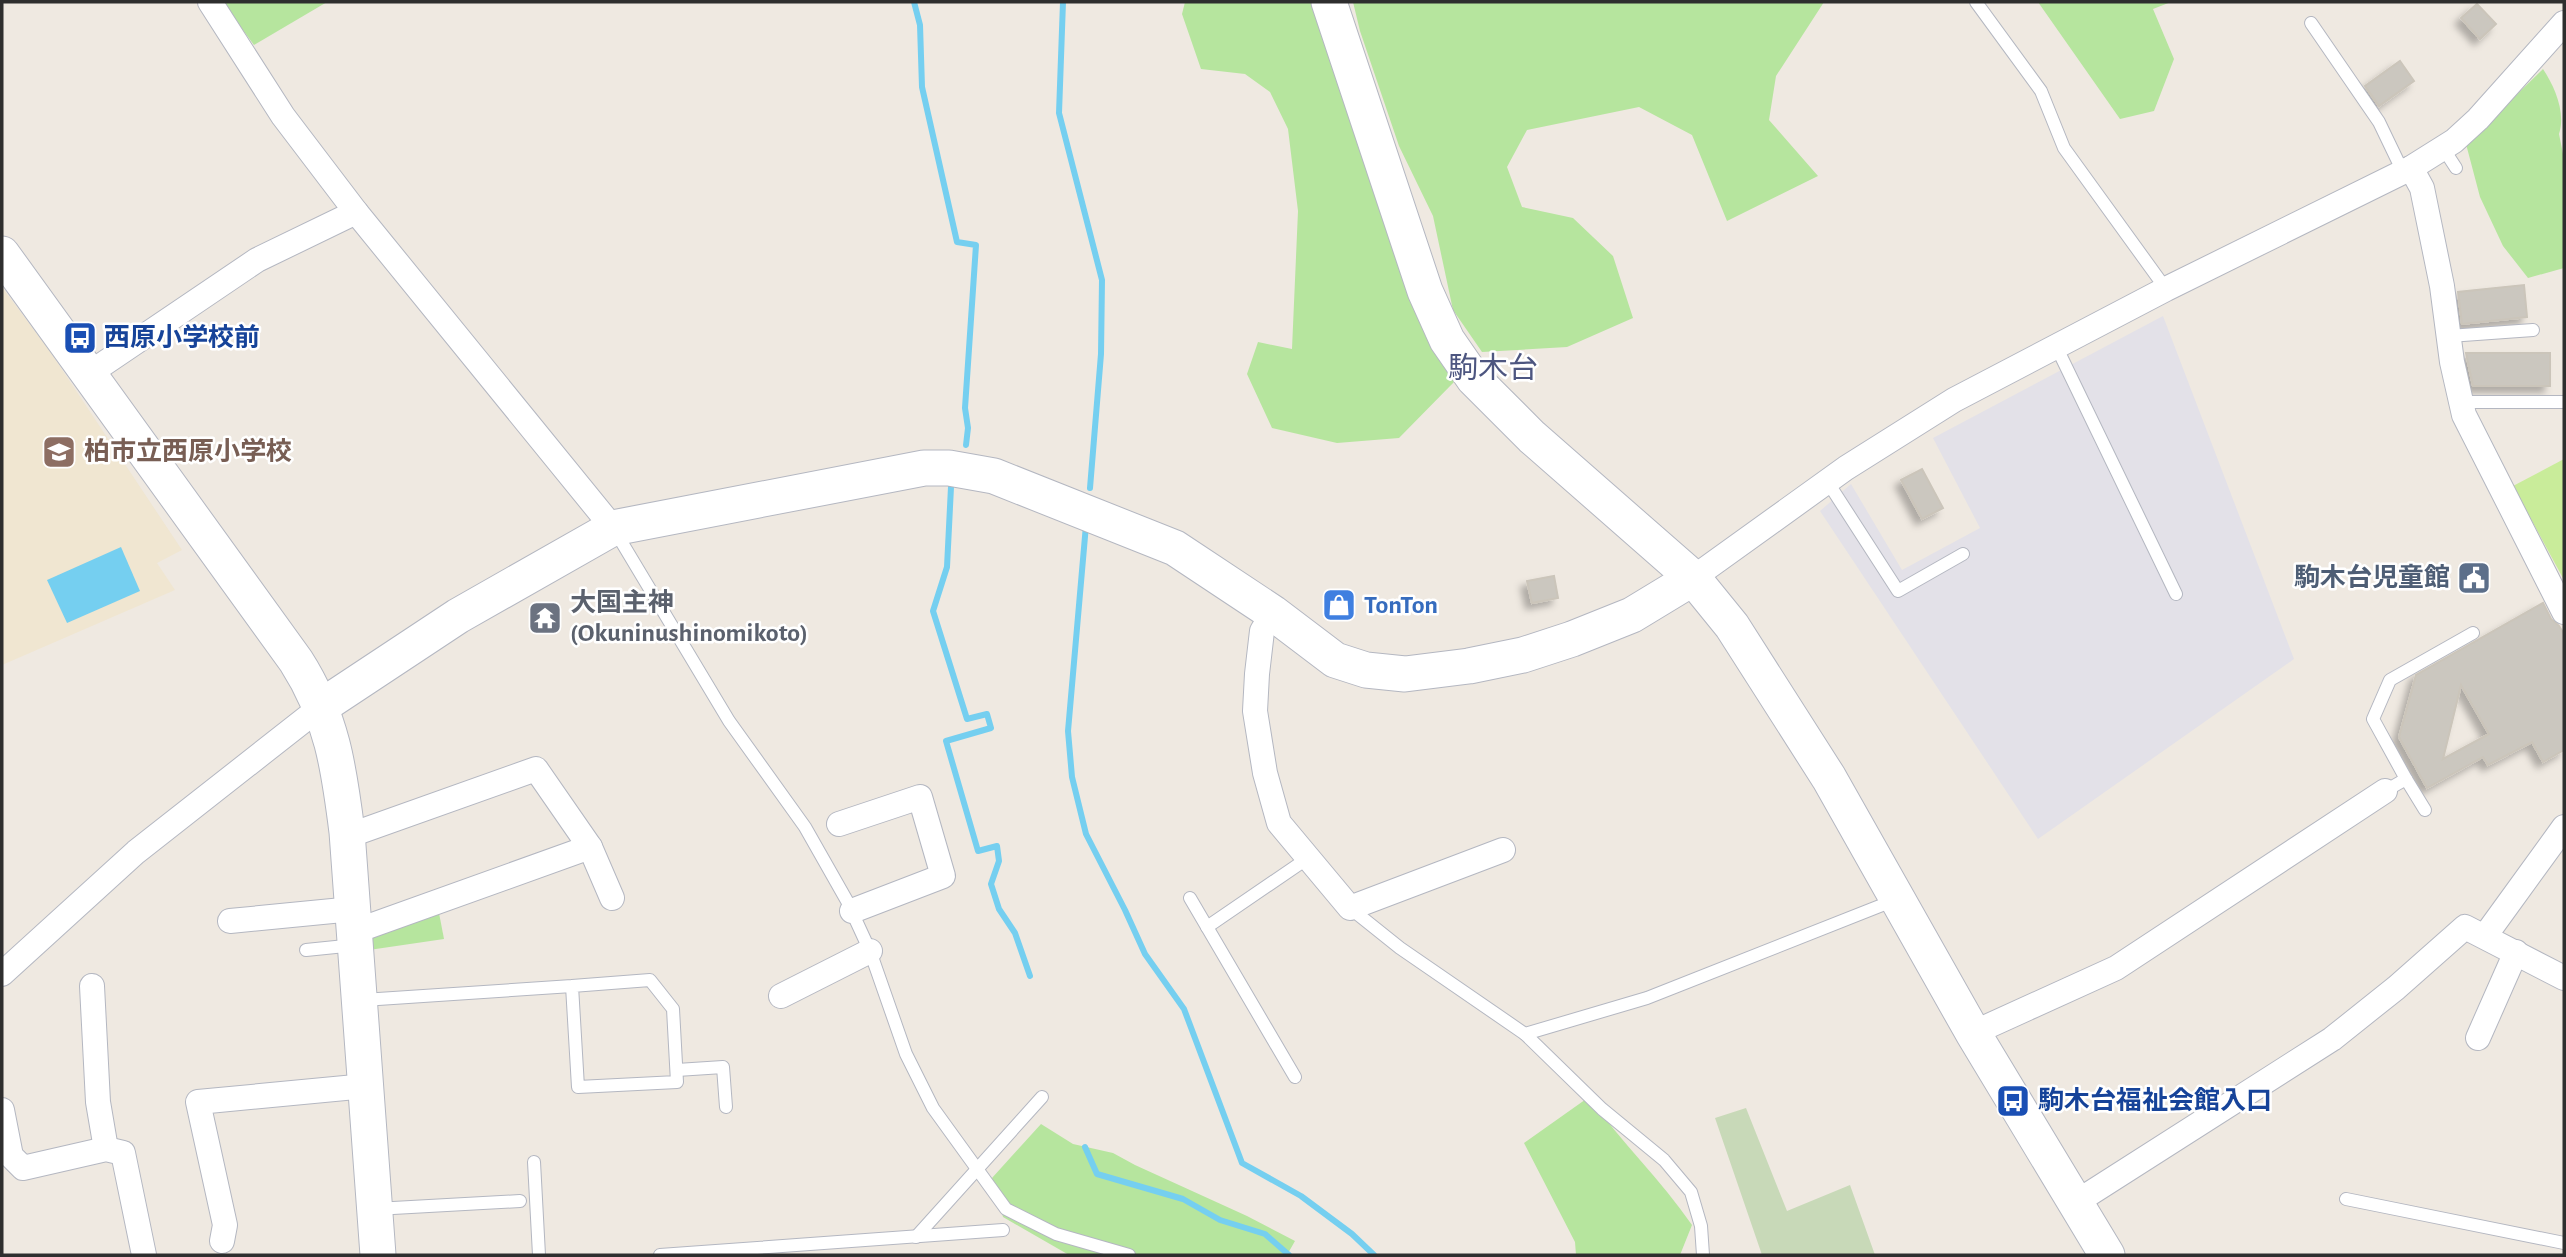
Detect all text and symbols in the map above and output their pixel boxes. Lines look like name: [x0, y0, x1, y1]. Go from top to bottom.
bus stop icon: 西原小学校前: [61, 319, 99, 357]
place label: 西原小学校前: [104, 323, 260, 351]
district label: 駒木台: [1448, 352, 1538, 384]
school or university icon: 柏市立西原小学校: [40, 433, 78, 471]
place label: 柏市立西原小学校: [84, 437, 292, 465]
public building icon: 駒木台児童館: [2455, 559, 2493, 597]
place label: 駒木台児童館: [2294, 563, 2450, 591]
shop icon: TonTon: [1320, 586, 1358, 624]
place label: 大国主神 (Okuninushinomikoto): [570, 588, 808, 646]
place label: TonTon: [1364, 592, 1438, 618]
temple icon: 大国主神 (Okuninushinomikoto): [526, 599, 564, 637]
bus stop icon: 駒木台福祉会館入口: [1994, 1082, 2032, 1120]
place label: 駒木台福祉会館入口: [2038, 1086, 2272, 1114]

